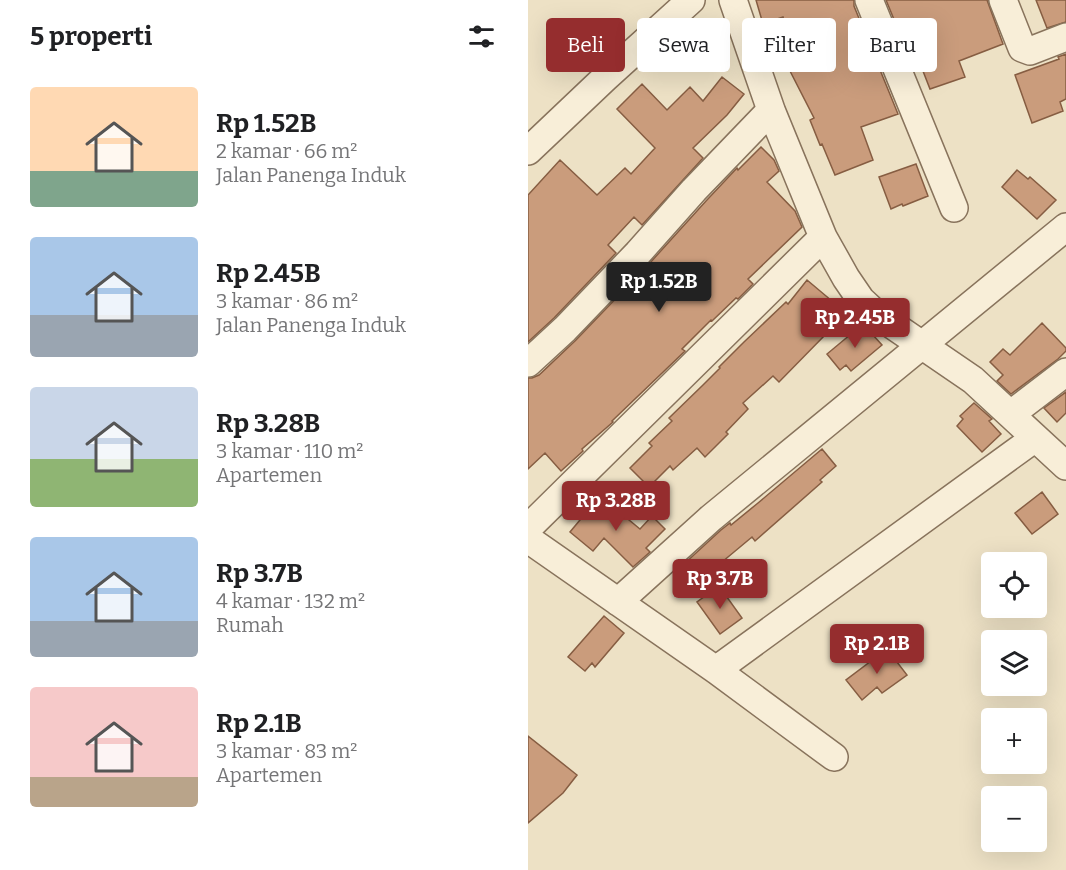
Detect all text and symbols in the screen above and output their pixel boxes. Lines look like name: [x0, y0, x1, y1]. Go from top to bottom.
chip: Beli: [546, 18, 625, 72]
chip: Sewa: [637, 18, 730, 72]
chip: Filter: [742, 18, 836, 72]
chip: Baru: [848, 18, 937, 72]
icon: filters: [465, 20, 498, 53]
text: 5 properti: [30, 21, 152, 52]
text: Rp 1.52B: [216, 108, 316, 139]
icon: home: [78, 111, 150, 183]
text: 2 kamar · 66 m²: [216, 139, 357, 163]
text: Jalan Panenga Induk: [216, 163, 406, 187]
text: Rp 2.45B: [216, 258, 321, 289]
icon: home: [78, 261, 150, 333]
pin: Rp 1.52B: [597, 262, 721, 313]
text: Rp 1.52B: [620, 269, 698, 293]
text: 3 kamar · 86 m²: [216, 289, 358, 313]
pin: Rp 2.45B: [793, 298, 917, 349]
text: Rp 2.45B: [815, 305, 895, 329]
text: Jalan Panenga Induk: [216, 313, 406, 337]
text: Rp 3.28B: [216, 408, 320, 439]
icon: home: [78, 411, 150, 483]
text: 3 kamar · 110 m²: [216, 439, 363, 463]
text: Apartemen: [216, 463, 322, 487]
pin: Rp 3.28B: [554, 481, 678, 532]
text: Rp 3.28B: [576, 488, 656, 512]
map controls: [981, 552, 1047, 852]
button: locate: [981, 552, 1047, 618]
text: Rp 3.7B: [216, 558, 303, 589]
pin: Rp 3.7B: [665, 559, 775, 610]
icon: home: [78, 561, 150, 633]
text: Rp 3.7B: [687, 566, 753, 590]
text: 4 kamar · 132 m²: [216, 589, 365, 613]
text: Rumah: [216, 613, 284, 637]
pin: Rp 2.1B: [822, 624, 932, 675]
button: layers: [981, 630, 1047, 696]
text: Rp 2.1B: [844, 631, 910, 655]
text: Rp 2.1B: [216, 708, 302, 739]
button: +: [981, 708, 1047, 774]
icon: home: [78, 711, 150, 783]
text: 3 kamar · 83 m²: [216, 739, 357, 763]
text: Apartemen: [216, 763, 322, 787]
button: −: [981, 786, 1047, 852]

